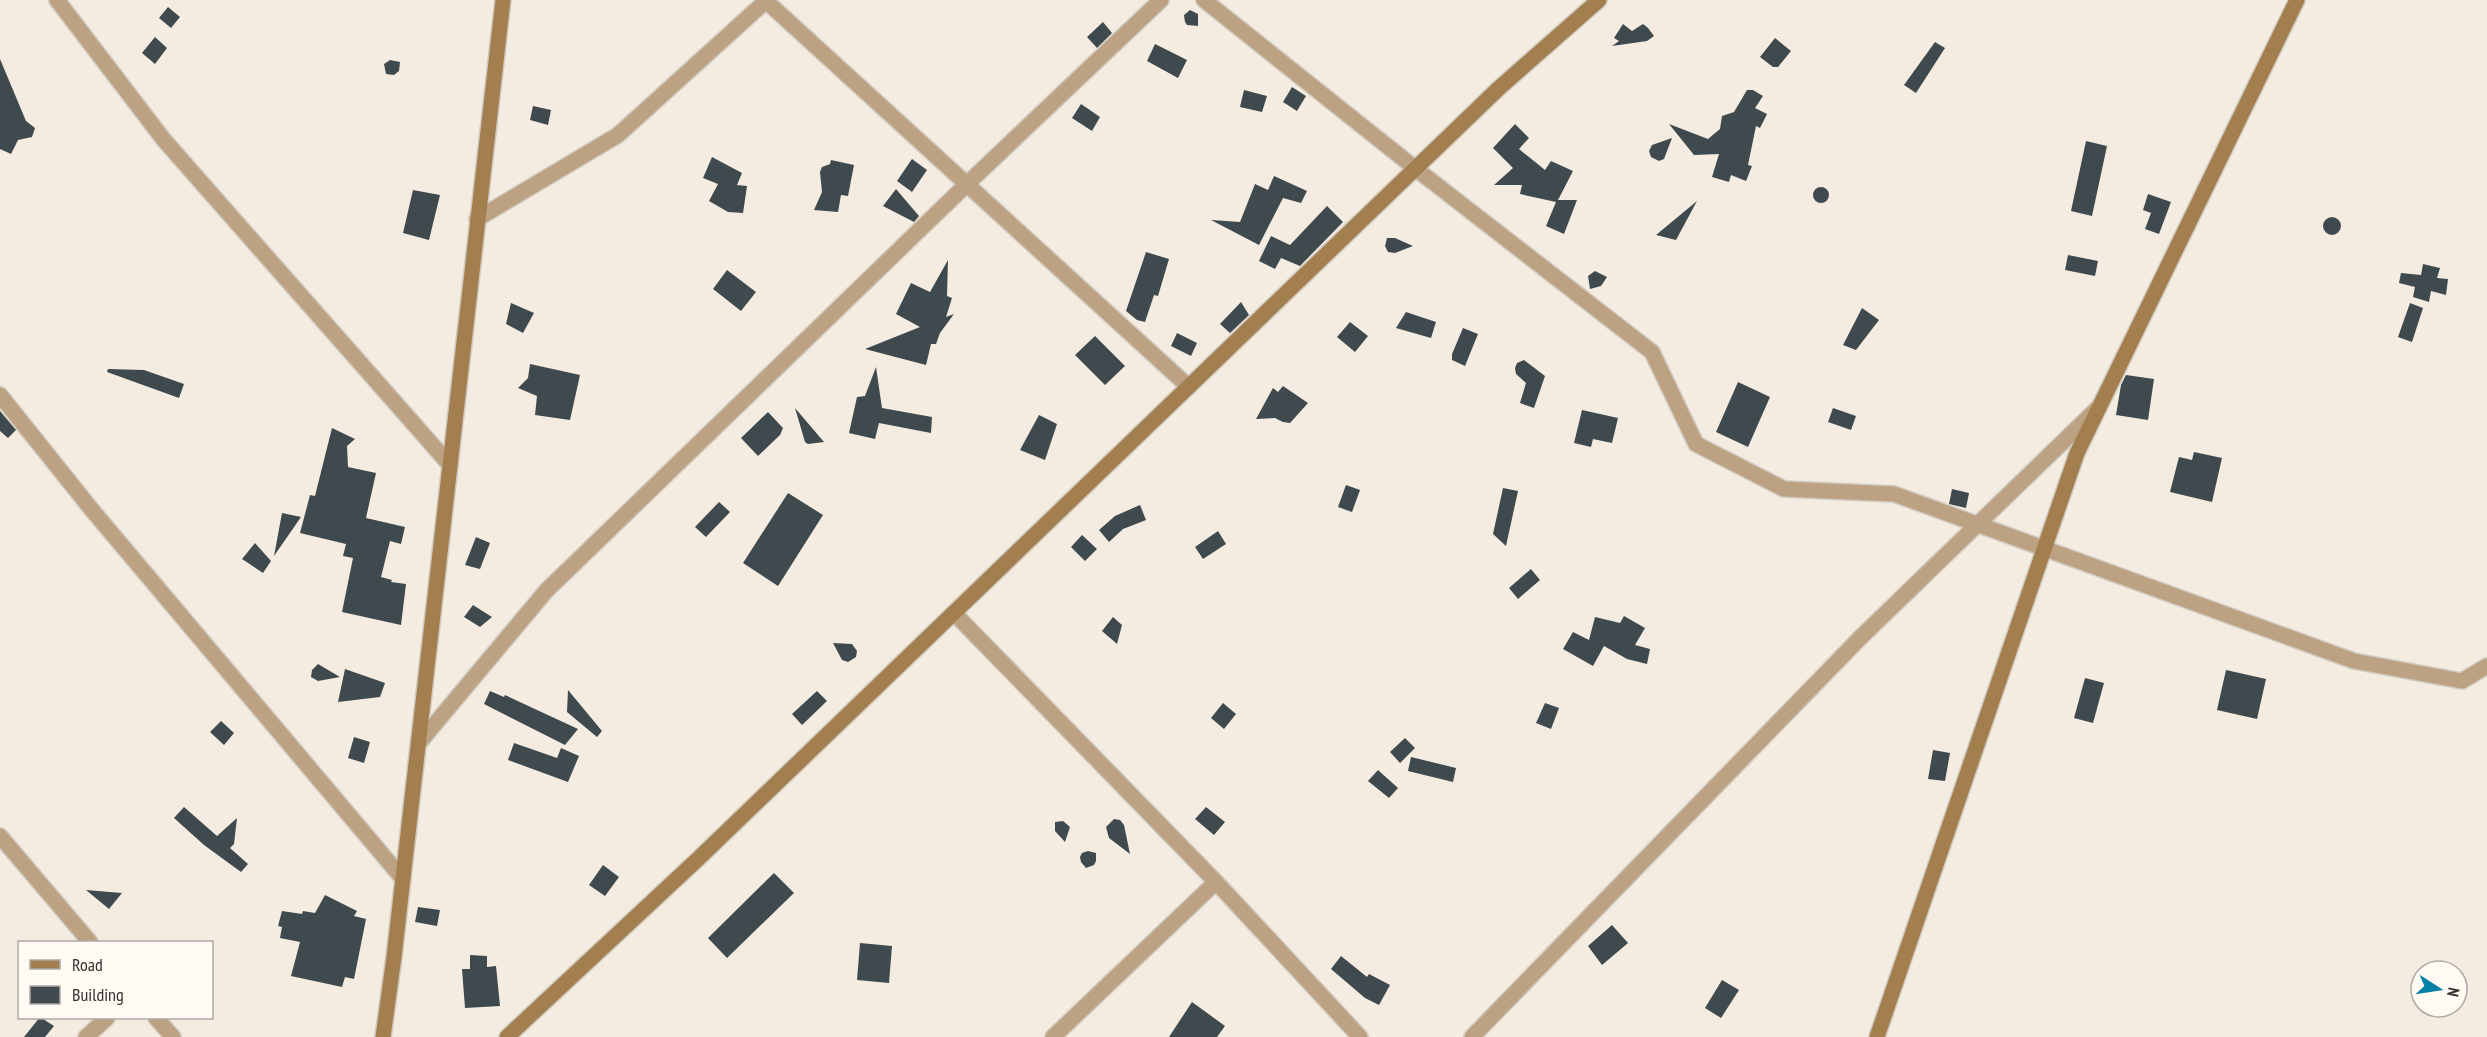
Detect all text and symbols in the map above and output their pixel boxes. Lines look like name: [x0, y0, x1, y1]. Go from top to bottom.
legend: [18, 941, 213, 1019]
text: Road: [72, 953, 103, 976]
north arrow: [2409, 959, 2469, 1019]
text: Building: [72, 983, 124, 1006]
text: N: [2443, 986, 2464, 998]

